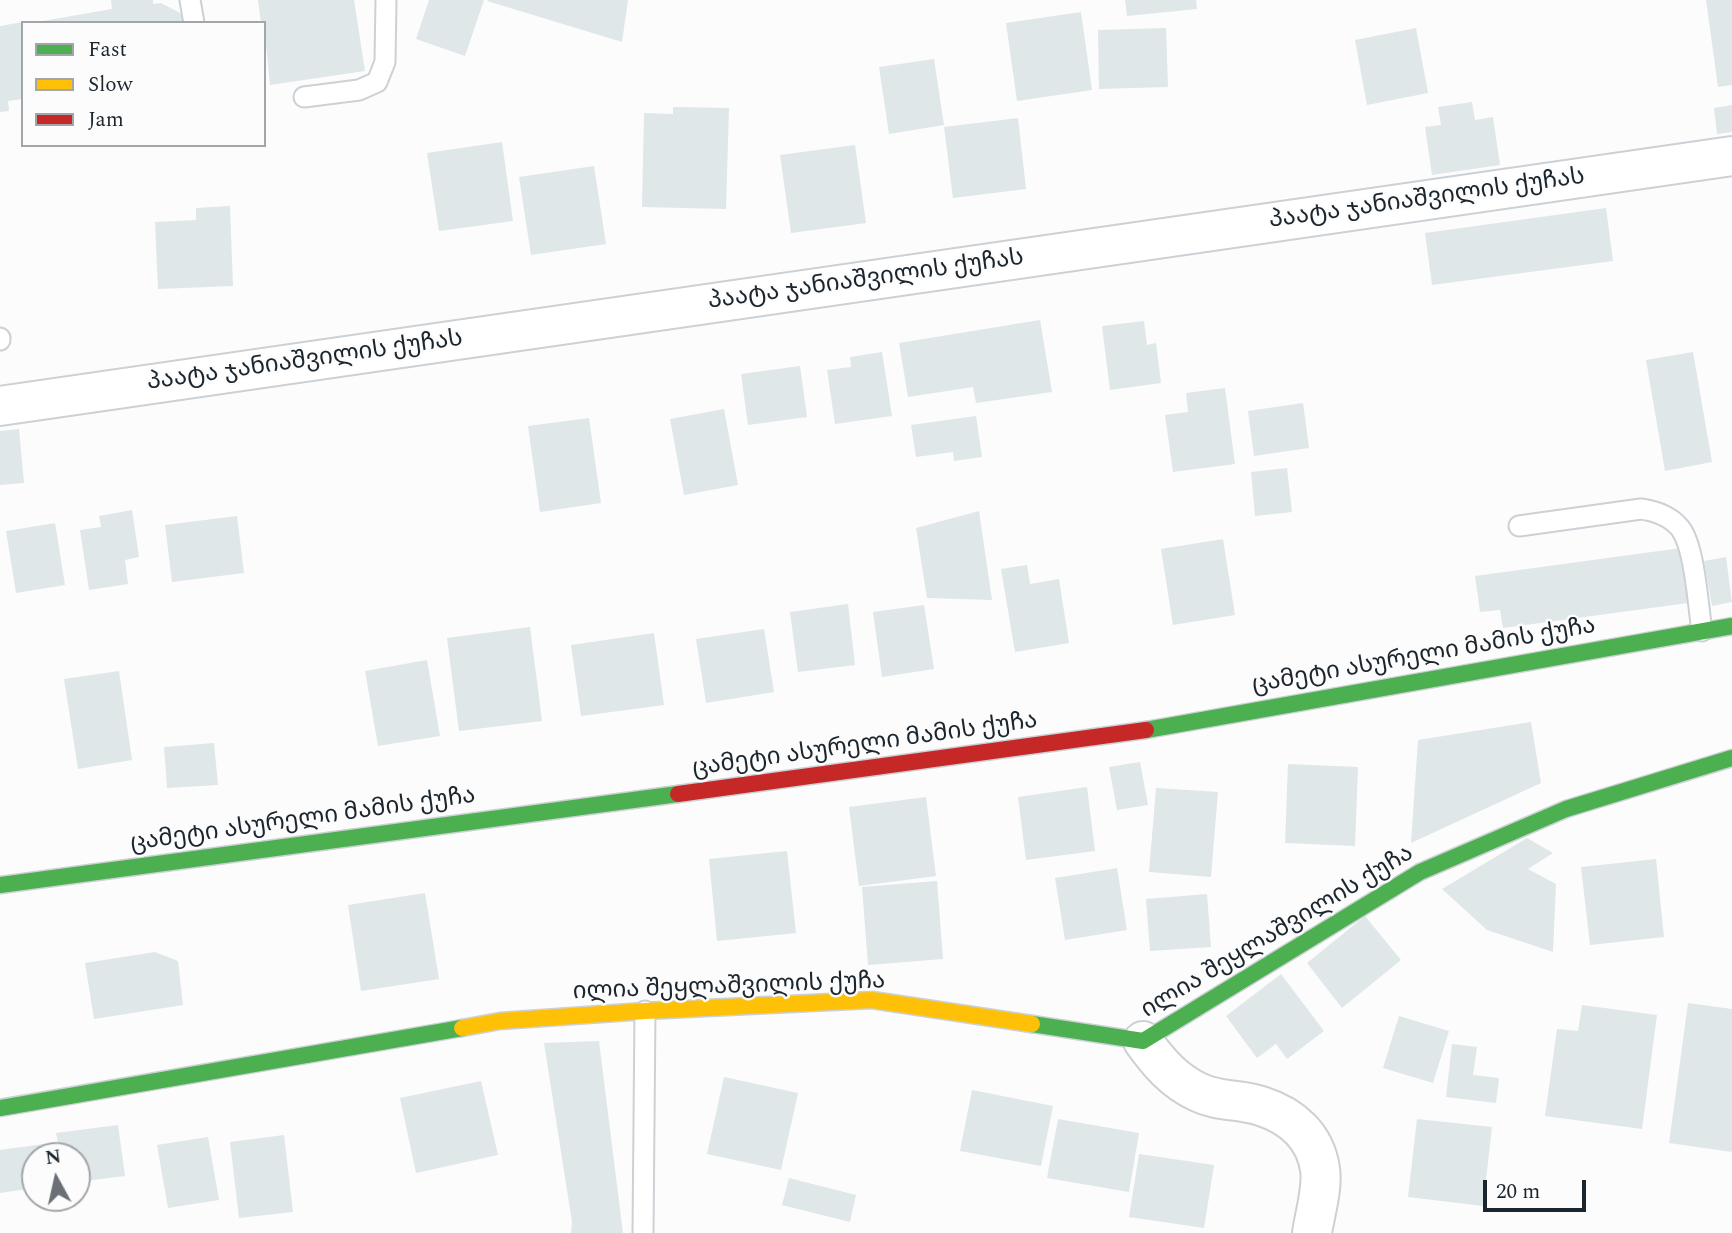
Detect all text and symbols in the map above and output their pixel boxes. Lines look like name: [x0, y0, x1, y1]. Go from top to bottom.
legend: [21, 21, 266, 147]
text: Fast: [88, 34, 127, 66]
text: Slow: [88, 69, 132, 101]
text: Jam: [88, 104, 124, 136]
street label: პაატა ჯანიაშვილის ქუჩას: [1267, 164, 1587, 236]
street label: პაატა ჯანიაშვილის ქუჩას: [706, 245, 1026, 317]
street label: პაატა ჯანიაშვილის ქუჩას: [145, 326, 465, 398]
street label: ცამეტი ასურელი მამის ქუჩა: [1250, 613, 1598, 701]
street label: ცამეტი ასურელი მამის ქუჩა: [691, 708, 1039, 784]
street label: ცამეტი ასურელი მამის ქუჩა: [129, 783, 477, 859]
street label: ილია შეყლაშვილის ქუჩა: [1137, 840, 1419, 1026]
street label: ილია შეყლაშვილის ქუჩა: [572, 968, 886, 1008]
north arrow: [21, 1142, 91, 1212]
text: N: [44, 1142, 63, 1173]
scale bar: [1487, 1166, 1590, 1210]
text: 20 m: [1496, 1176, 1540, 1208]

